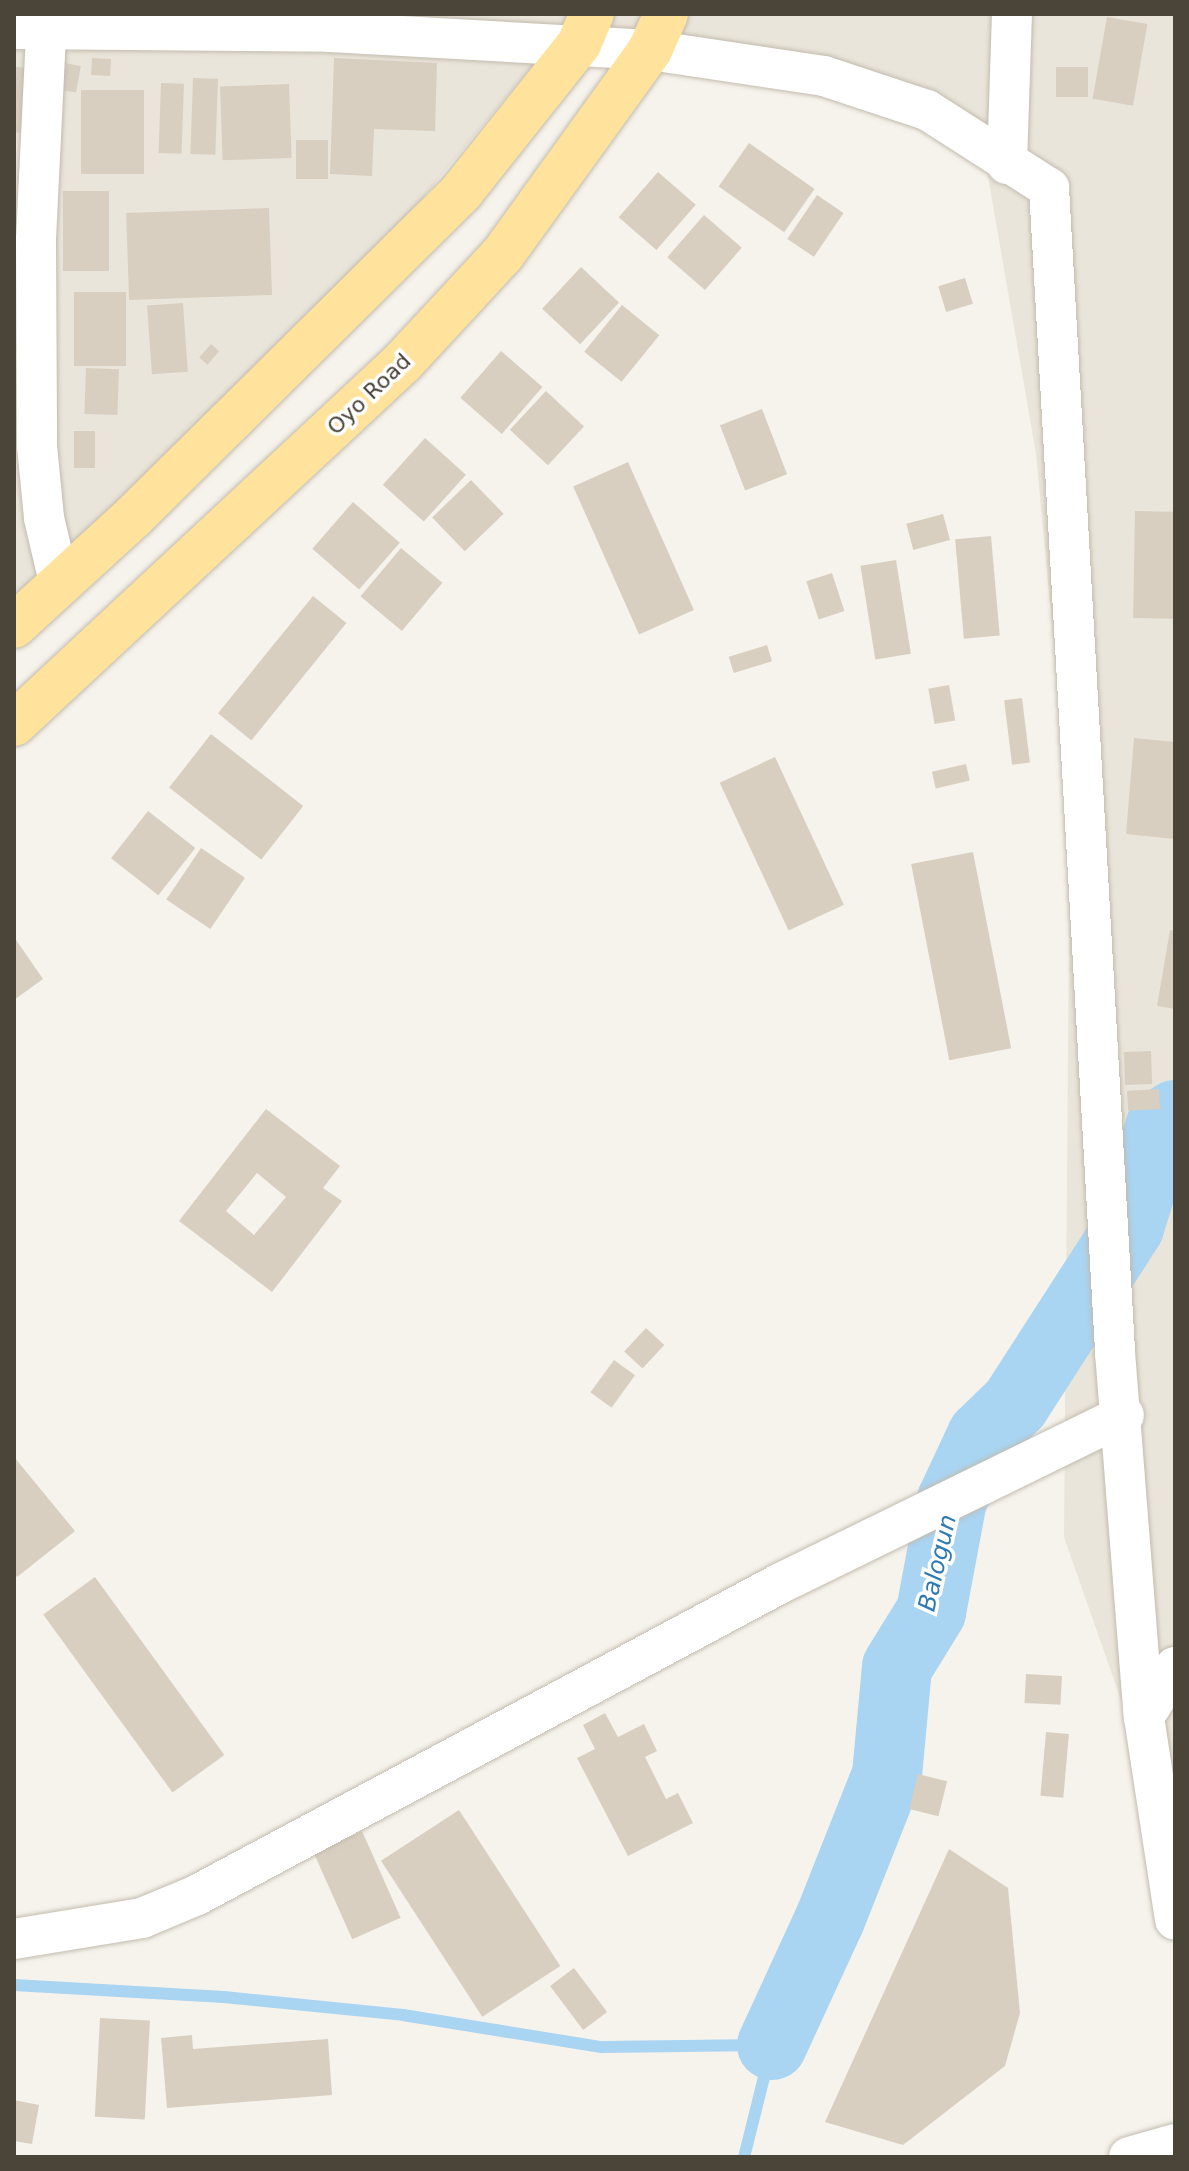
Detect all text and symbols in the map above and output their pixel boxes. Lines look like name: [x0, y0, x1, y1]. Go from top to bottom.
street label: Oyo Road: [322, 348, 416, 440]
water label: Balogun: [913, 1512, 963, 1614]

